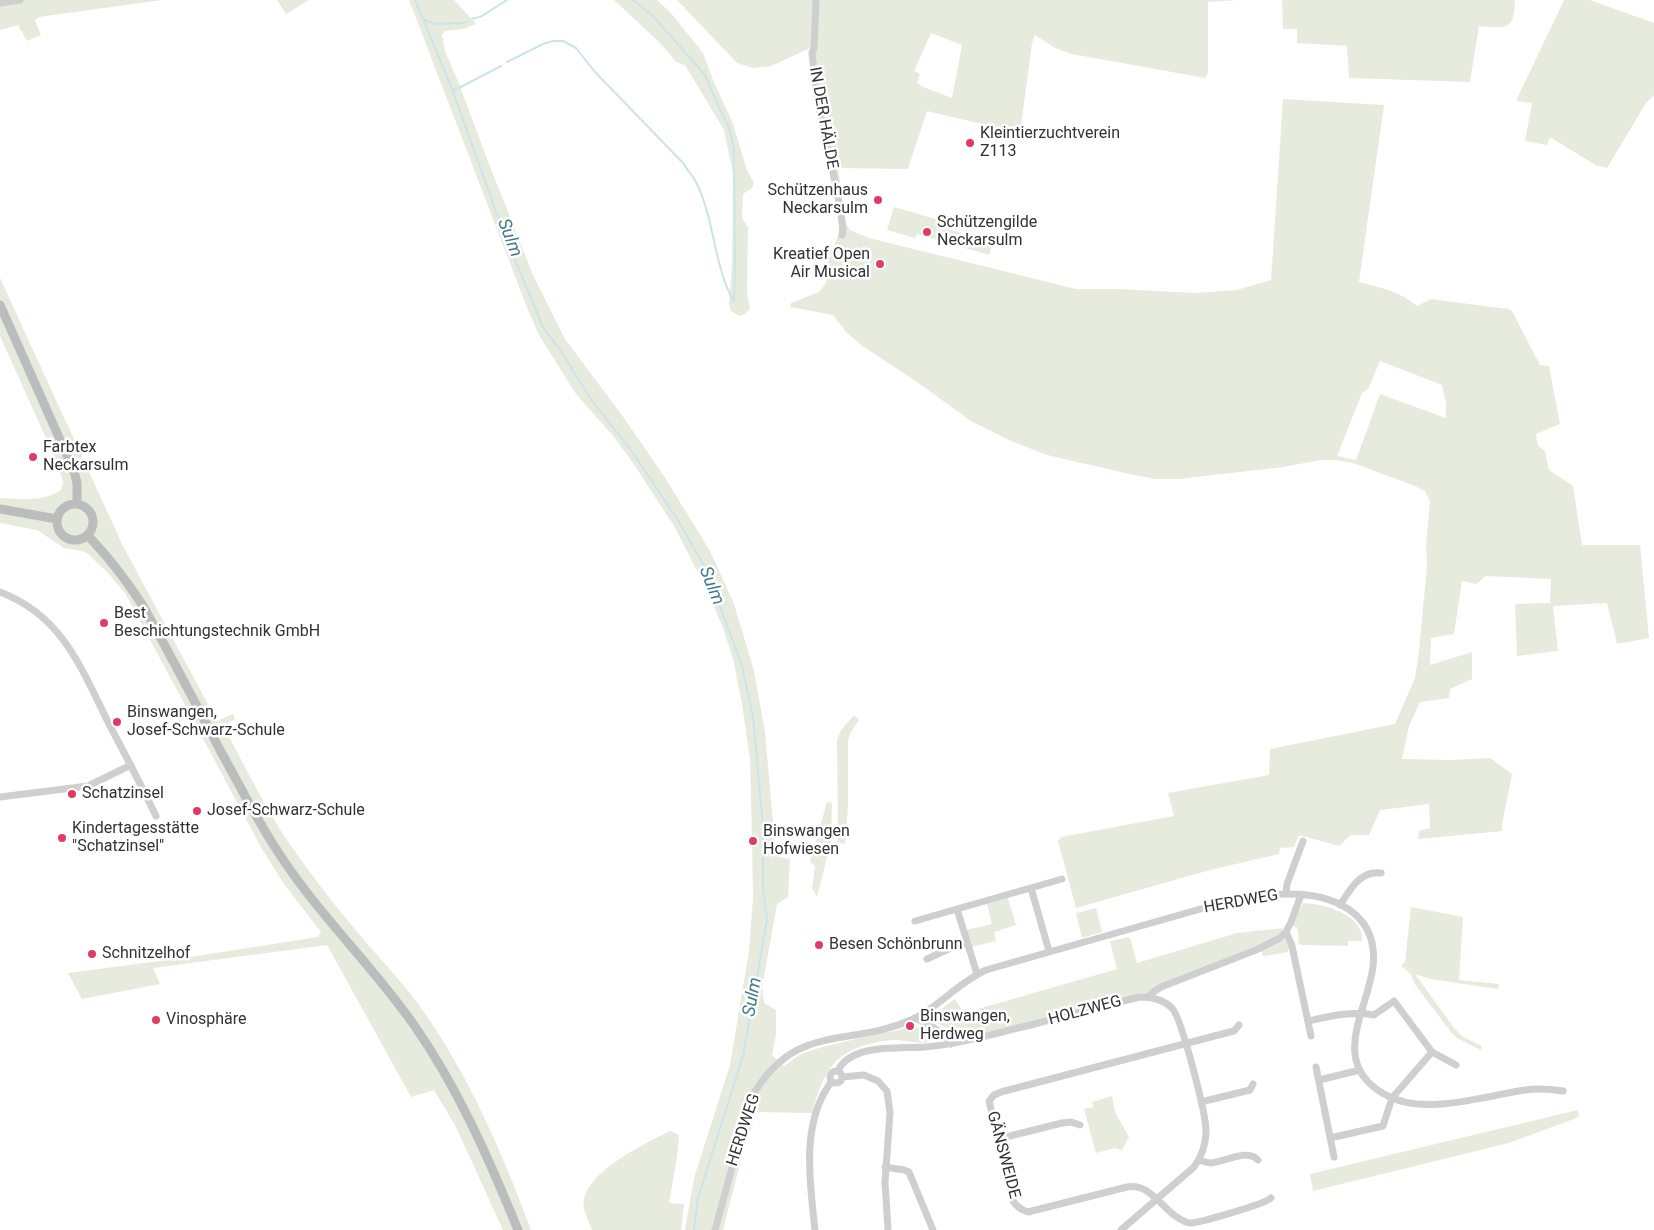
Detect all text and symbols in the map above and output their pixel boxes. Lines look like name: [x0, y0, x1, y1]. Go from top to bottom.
street label: IN DER HÄLDE: [805, 65, 841, 171]
place label: Kleintierzuchtverein Z113: [980, 124, 1120, 162]
marker: Kleintierzuchtverein Z113: [964, 137, 976, 149]
place label: Schützenhaus Neckarsulm: [768, 181, 868, 219]
marker: Schützenhaus Neckarsulm: [872, 194, 884, 206]
place label: Schützengilde Neckarsulm: [937, 213, 1037, 251]
water label: Sulm: [492, 216, 526, 260]
marker: Schützengilde Neckarsulm: [921, 226, 933, 238]
place label: Kreatief Open Air Musical: [773, 245, 870, 283]
marker: Kreatief Open Air Musical: [874, 258, 886, 270]
place label: Farbtex Neckarsulm: [43, 438, 129, 476]
marker: Farbtex Neckarsulm: [27, 451, 39, 463]
water label: Sulm: [694, 564, 728, 608]
place label: Best Beschichtungstechnik GmbH: [114, 604, 320, 642]
marker: Best Beschichtungstechnik GmbH: [98, 617, 110, 629]
place label: Binswangen, Josef-Schwarz-Schule: [127, 703, 285, 741]
marker: Binswangen, Josef-Schwarz-Schule: [111, 716, 123, 728]
place label: Schatzinsel: [82, 784, 164, 804]
marker: Schatzinsel: [66, 788, 78, 800]
place label: Josef-Schwarz-Schule: [207, 801, 365, 821]
marker: Josef-Schwarz-Schule: [191, 805, 203, 817]
place label: Kindertagesstätte "Schatzinsel": [72, 819, 199, 857]
place label: Binswangen Hofwiesen: [763, 822, 850, 860]
marker: Kindertagesstätte "Schatzinsel": [56, 832, 68, 844]
marker: Binswangen Hofwiesen: [747, 835, 759, 847]
street label: HERDWEG: [1202, 886, 1280, 918]
place label: Besen Schönbrunn: [829, 935, 963, 955]
marker: Besen Schönbrunn: [813, 939, 825, 951]
place label: Schnitzelhof: [102, 944, 190, 964]
marker: Schnitzelhof: [86, 948, 98, 960]
water label: Sulm: [739, 976, 767, 1018]
street label: HOLZWEG: [1046, 992, 1124, 1030]
place label: Binswangen, Herdweg: [920, 1007, 1010, 1045]
place label: Vinosphäre: [166, 1010, 247, 1030]
marker: Vinosphäre: [150, 1014, 162, 1026]
marker: Binswangen, Herdweg: [904, 1020, 916, 1032]
street label: HERDWEG: [723, 1091, 765, 1169]
street label: GÄNSWEIDE: [982, 1109, 1024, 1201]

